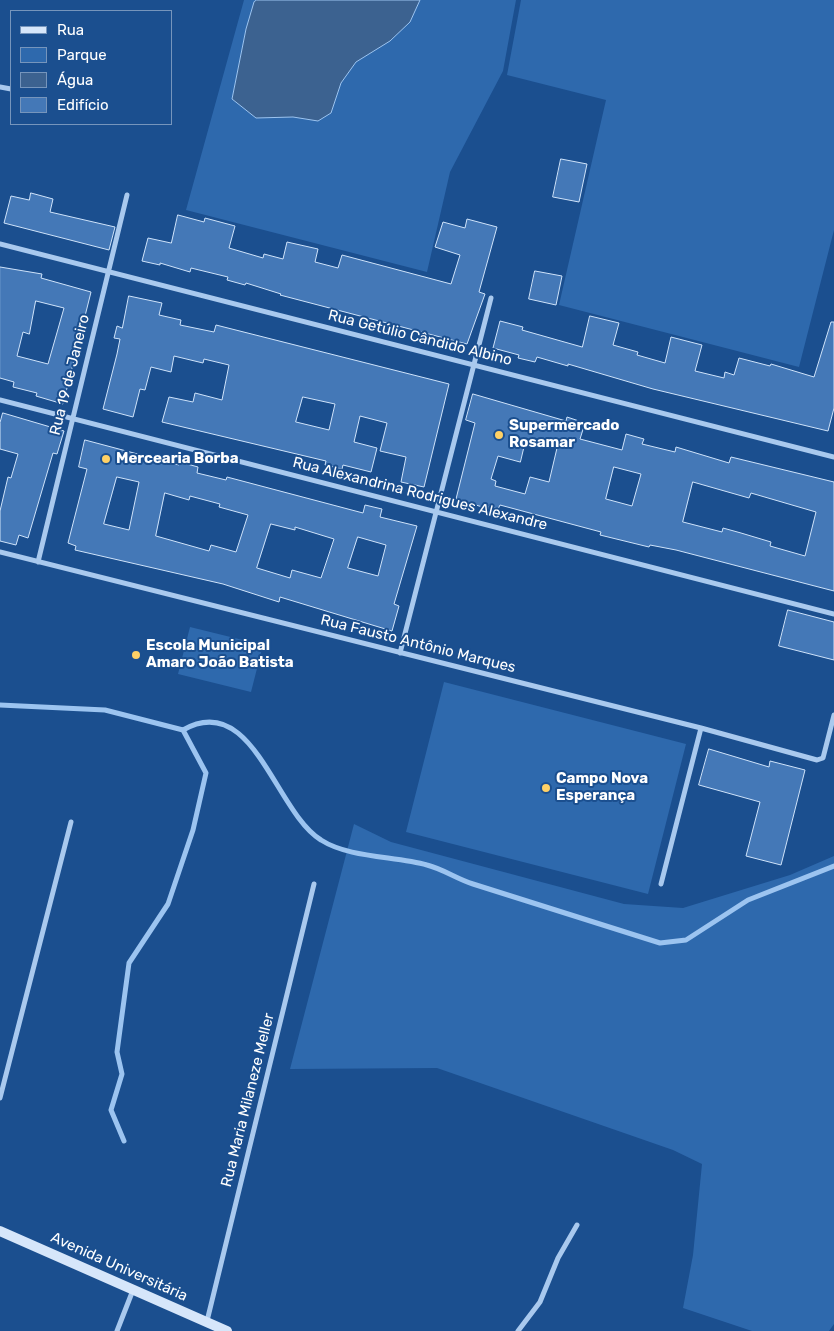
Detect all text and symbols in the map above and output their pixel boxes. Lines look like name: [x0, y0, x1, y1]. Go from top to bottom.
legend: [10, 10, 172, 125]
text: Rua: [57, 21, 84, 39]
text: Parque: [57, 46, 107, 64]
text: Água: [57, 71, 93, 89]
text: Edifício: [57, 96, 109, 114]
street label: Rua Getúlio Cândido Albino: [326, 306, 514, 370]
street label: Rua 19 de Janeiro: [46, 313, 94, 437]
place label: Supermercado Rosamar: [509, 417, 619, 452]
marker: Supermercado Rosamar: [493, 429, 505, 441]
place label: Mercearia Borba: [116, 450, 239, 468]
marker: Mercearia Borba: [100, 453, 112, 465]
street label: Rua Alexandrina Rodrigues Alexandre: [291, 454, 549, 534]
street label: Rua Fausto Antônio Marques: [319, 611, 517, 677]
place label: Escola Municipal Amaro João Batista: [146, 637, 294, 672]
marker: Escola Municipal Amaro João Batista: [130, 649, 142, 661]
place label: Campo Nova Esperança: [556, 770, 648, 805]
marker: Campo Nova Esperança: [540, 782, 552, 794]
street label: Rua Maria Milaneze Meller: [218, 1011, 278, 1189]
street label: Avenida Universitária: [48, 1229, 190, 1305]

